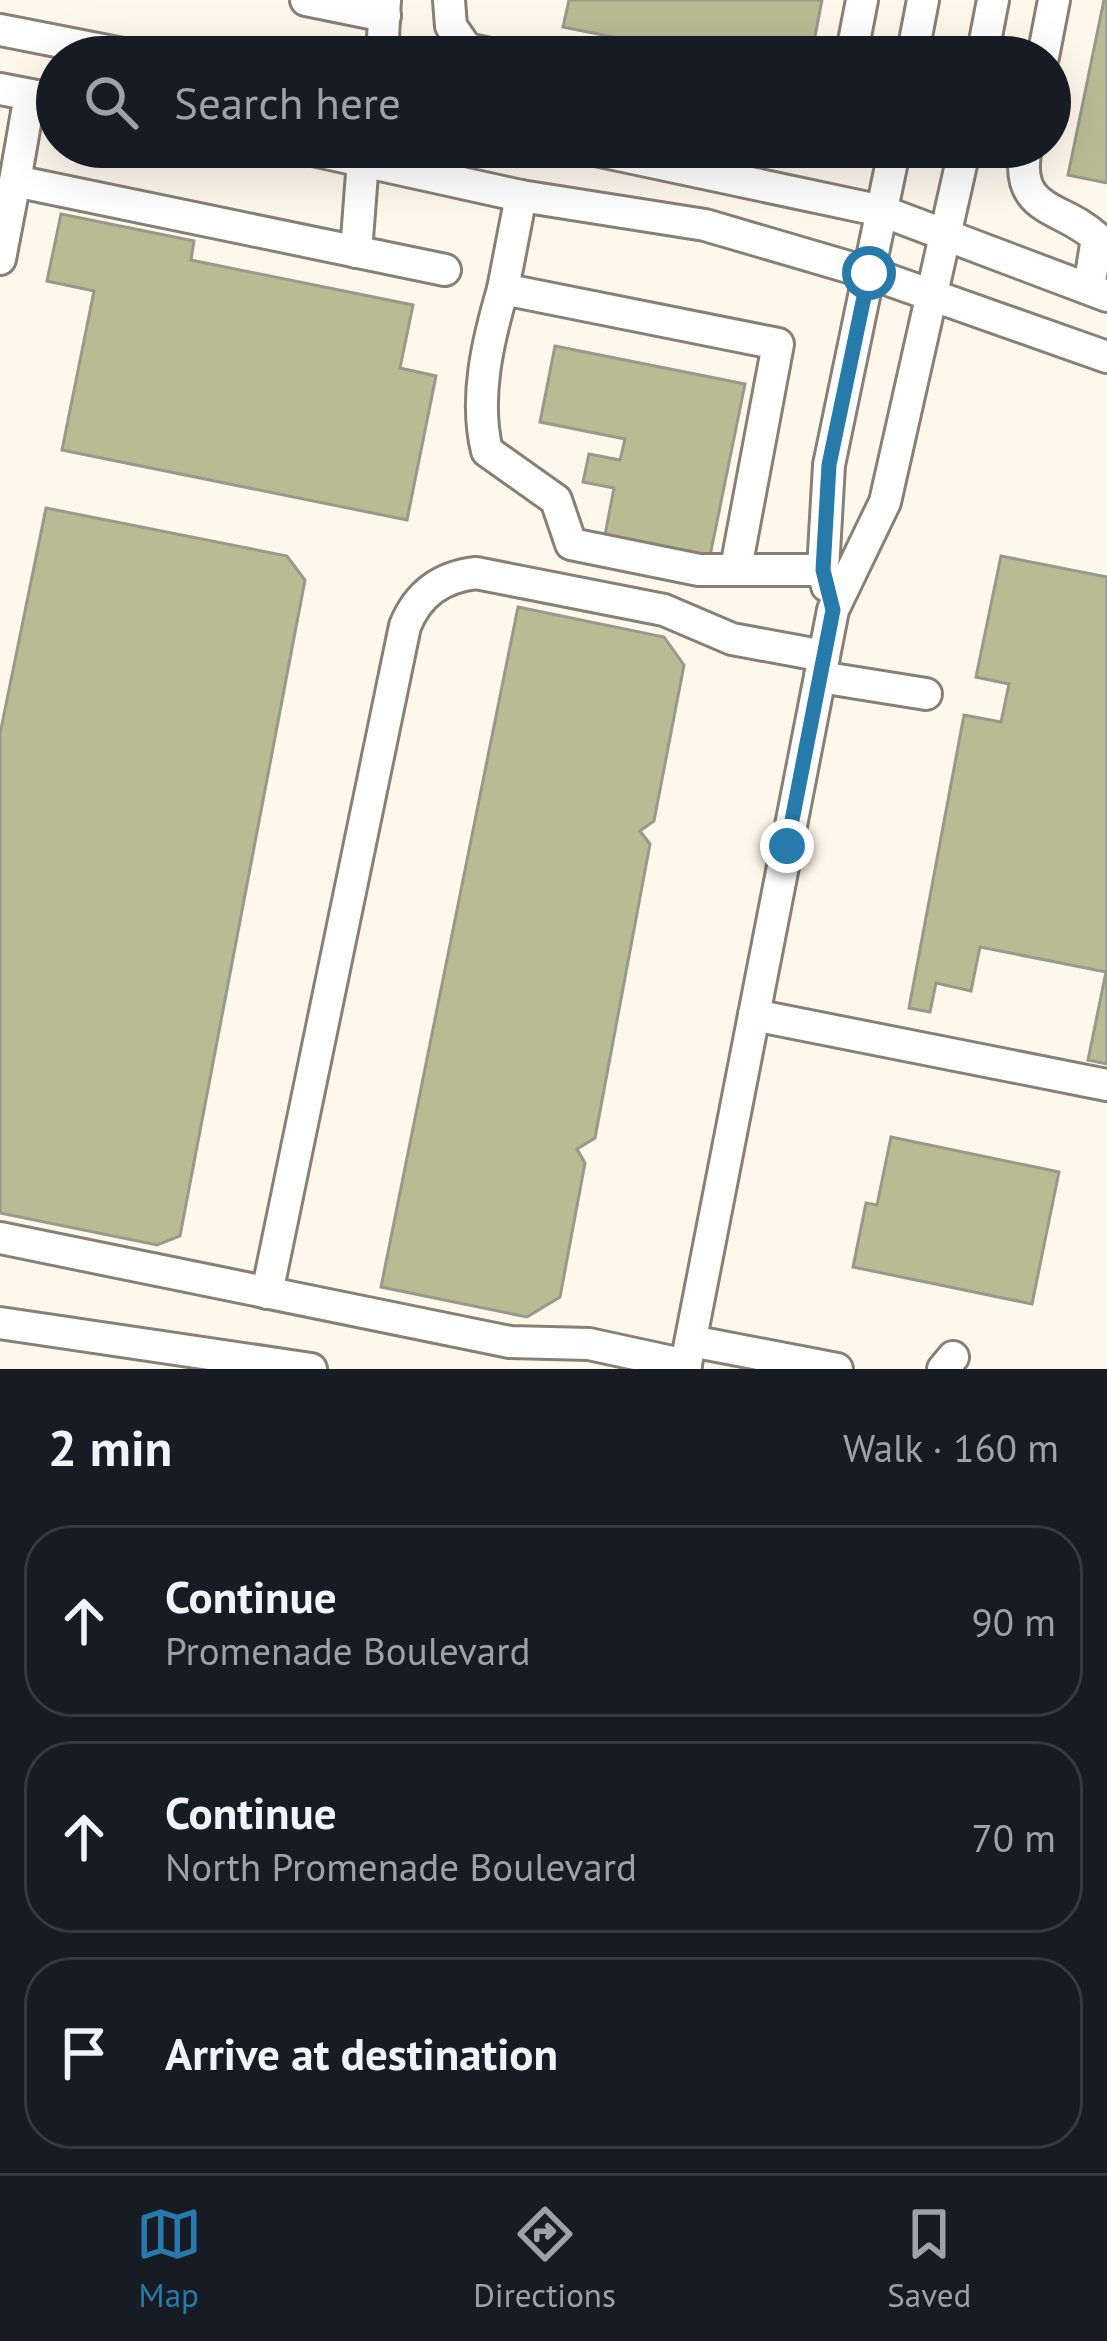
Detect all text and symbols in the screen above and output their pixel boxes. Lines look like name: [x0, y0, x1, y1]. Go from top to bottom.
search box: [36, 36, 1071, 168]
icon: search: [78, 69, 144, 135]
text: Search here: [174, 73, 401, 131]
route start: [842, 246, 896, 300]
route end: [760, 819, 814, 873]
text: 2 min: [48, 1414, 172, 1480]
text: Walk · 160 m: [843, 1422, 1059, 1473]
text: Continue: [165, 1567, 337, 1625]
icon: ahead: [51, 1588, 117, 1654]
text: 90 m: [971, 1596, 1056, 1647]
text: Promenade Boulevard: [165, 1625, 530, 1676]
text: Continue: [165, 1783, 337, 1841]
icon: ahead: [51, 1804, 117, 1870]
text: 70 m: [971, 1812, 1056, 1863]
text: North Promenade Boulevard: [165, 1841, 637, 1892]
icon: arrive: [51, 2020, 117, 2086]
text: Arrive at destination: [165, 2024, 558, 2082]
tab: Map: [136, 2201, 202, 2316]
tab: Directions: [473, 2201, 616, 2316]
tab: Saved: [887, 2201, 971, 2316]

